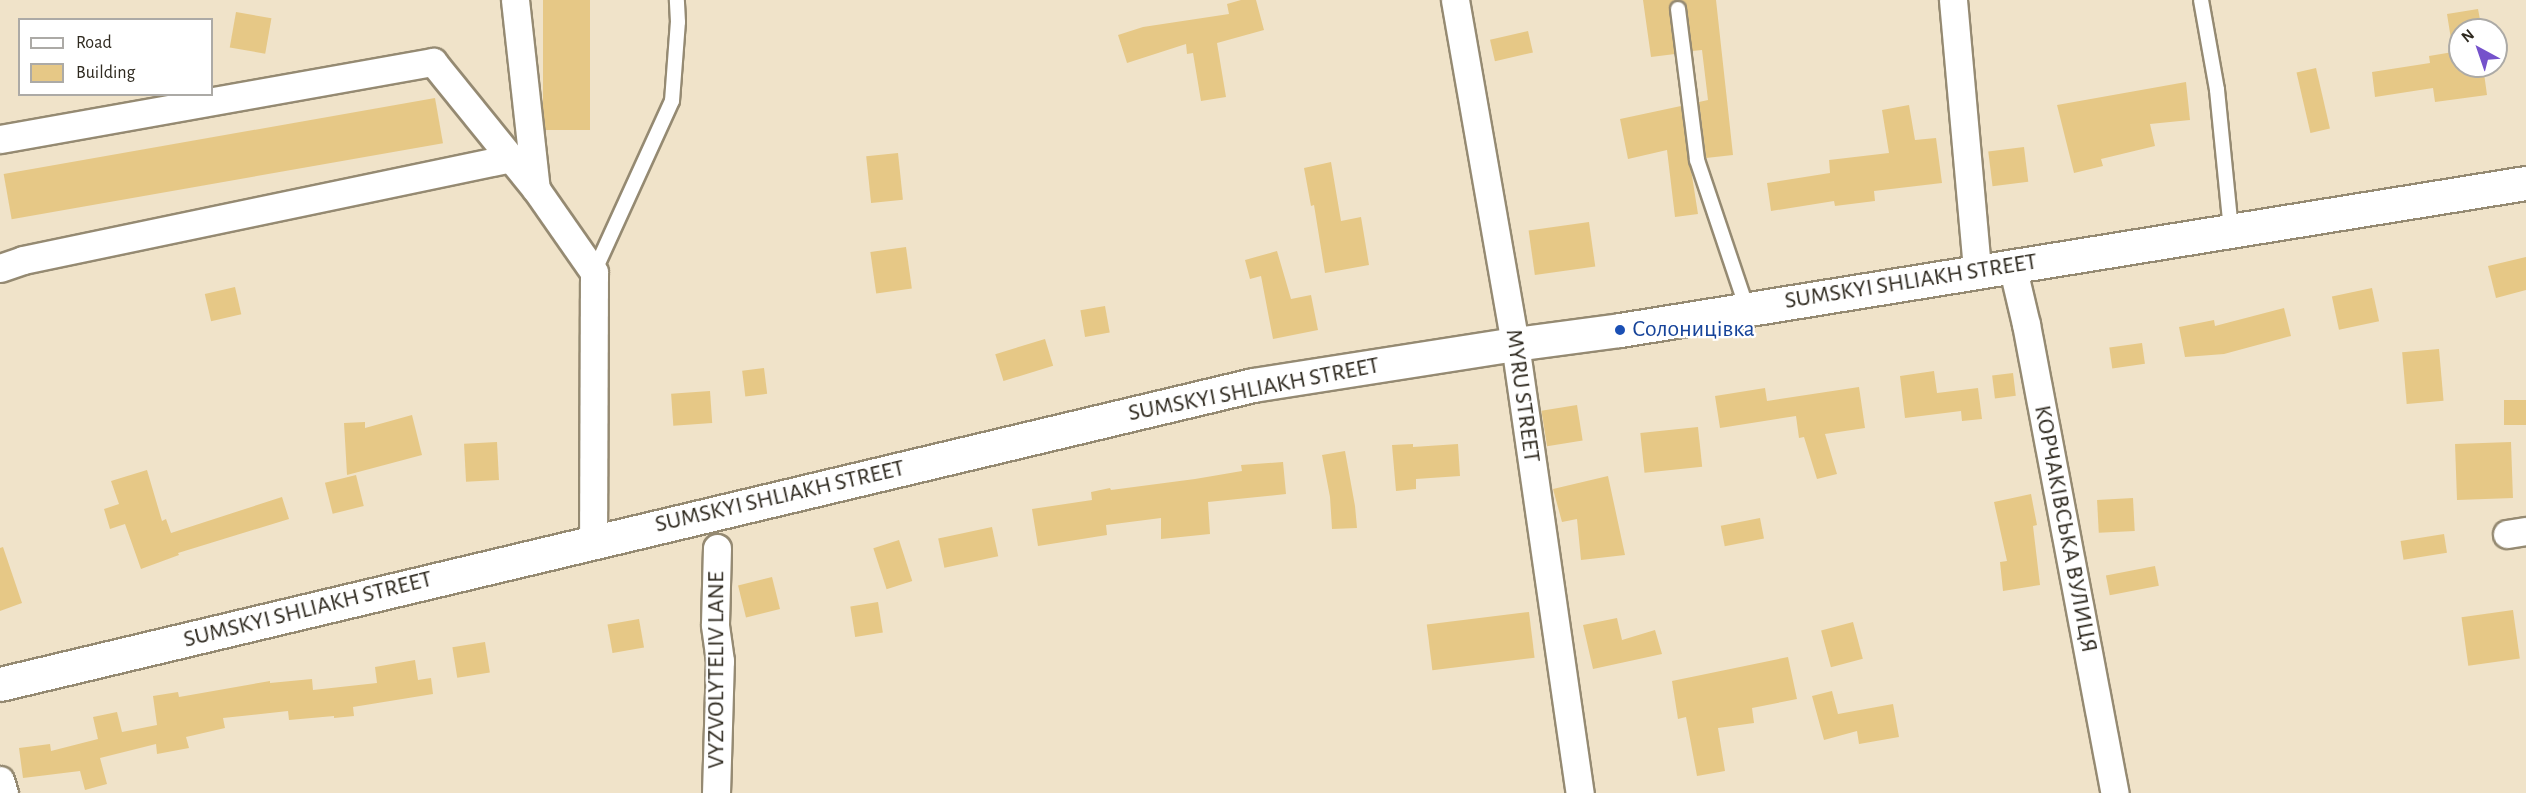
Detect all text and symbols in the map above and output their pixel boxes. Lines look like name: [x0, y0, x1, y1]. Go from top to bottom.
legend: [18, 18, 213, 96]
north arrow: [2448, 18, 2508, 78]
text: N: [2458, 26, 2477, 45]
text: Road: [76, 34, 112, 52]
text: Building: [76, 64, 135, 82]
street label: SUMSKYI SHLIAKH STREET: [1783, 248, 2039, 316]
place label: Солоницівка: [1632, 316, 1755, 344]
marker: Солоницівка: [1613, 323, 1627, 337]
street label: MYRU STREET: [1498, 327, 1546, 465]
street label: SUMSKYI SHLIAKH STREET: [1126, 352, 1382, 428]
street label: КОРЧАКІВСЬКА ВУЛИЦЯ: [2027, 403, 2103, 655]
street label: SUMSKYI SHLIAKH STREET: [652, 454, 908, 540]
street label: SUMSKYI SHLIAKH STREET: [181, 565, 435, 655]
street label: VYZVOLYTELIV LANE: [703, 571, 731, 769]

